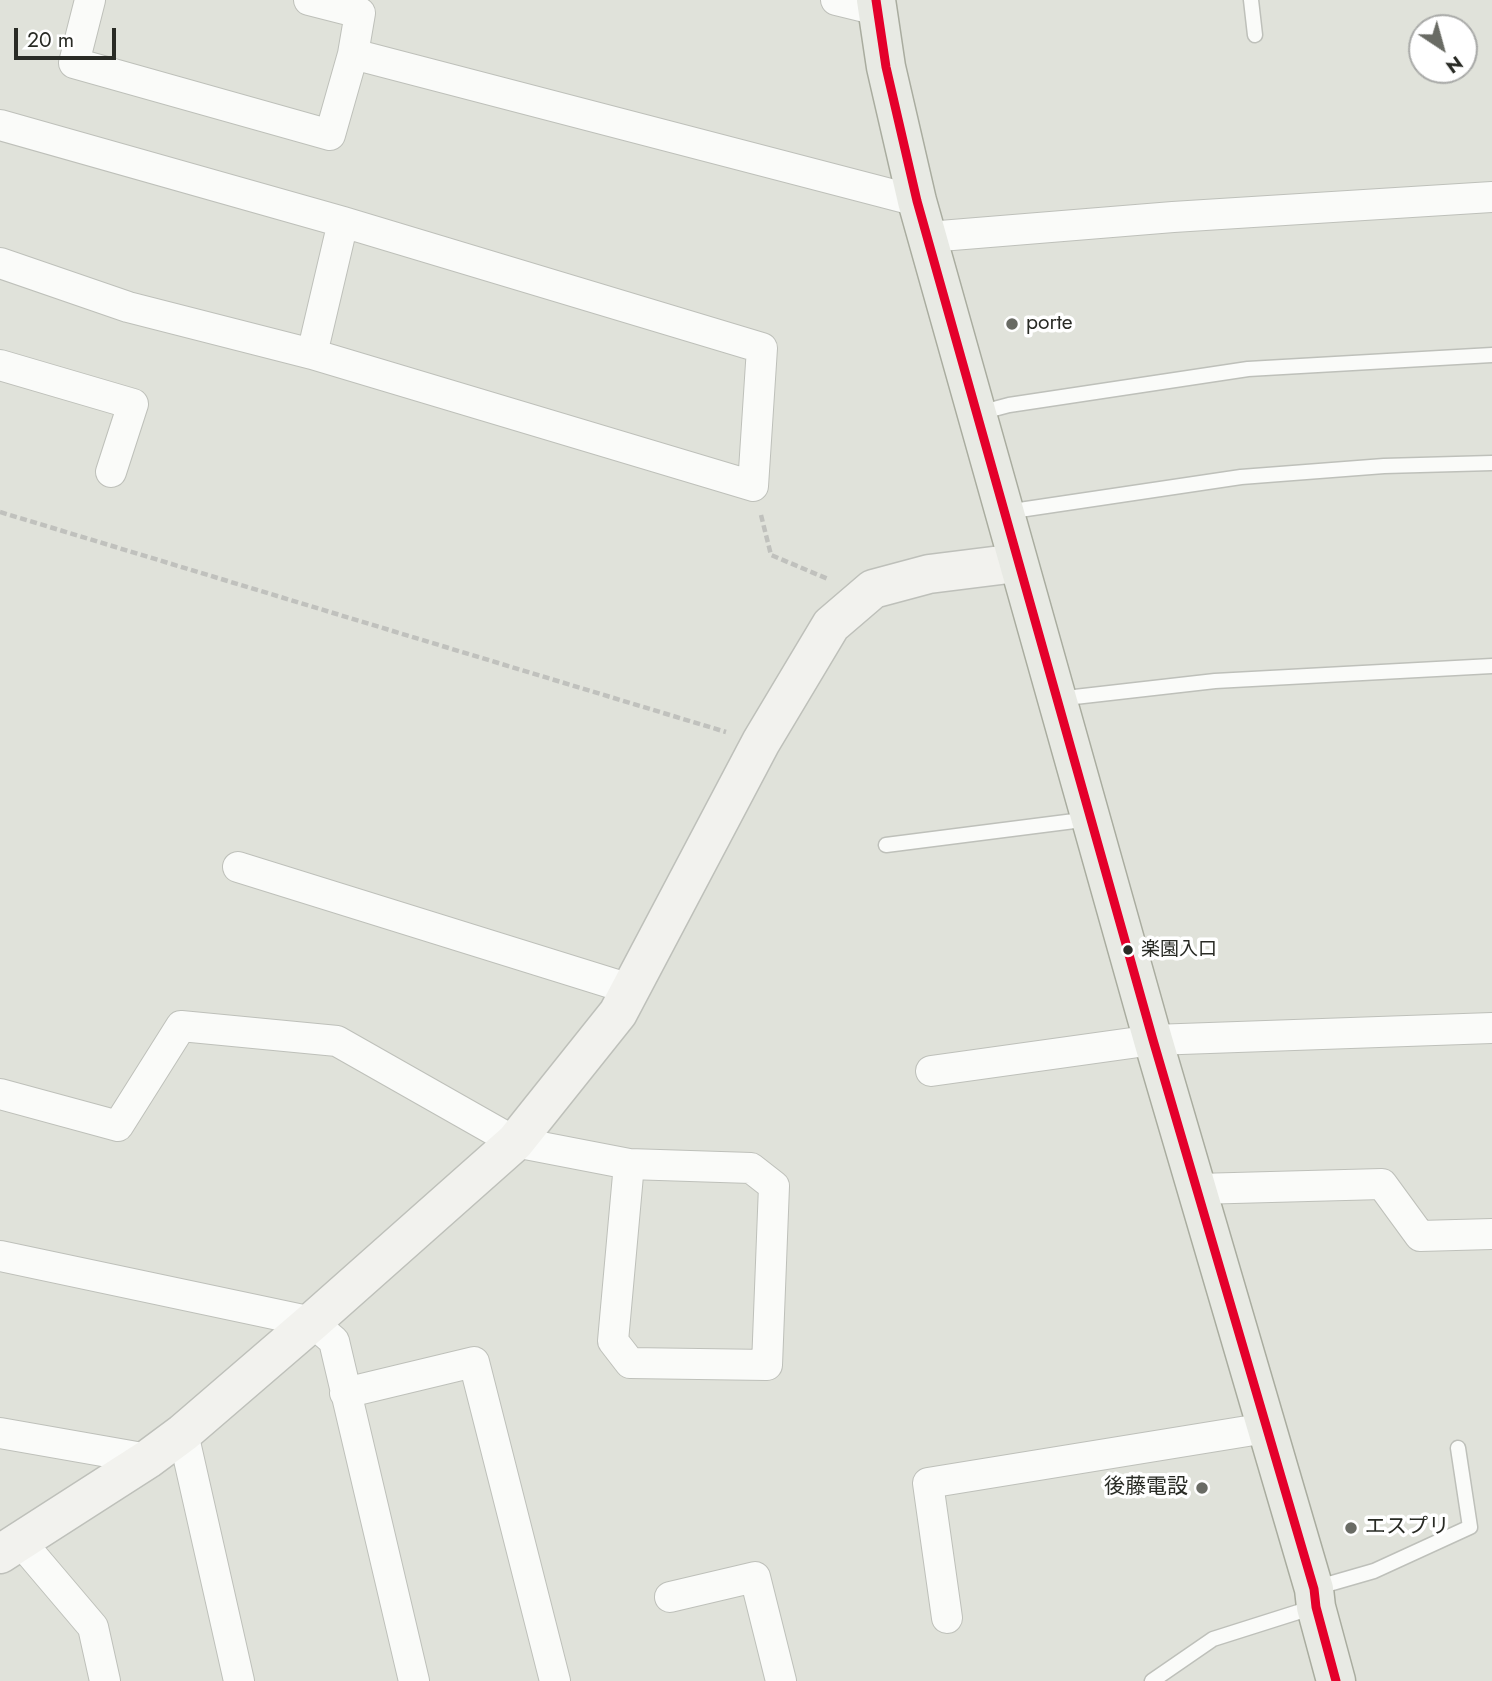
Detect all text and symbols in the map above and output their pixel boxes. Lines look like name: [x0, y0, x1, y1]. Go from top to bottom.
scale bar: [18, 14, 119, 58]
north arrow: [1408, 14, 1478, 84]
text: 20 m: [27, 25, 74, 55]
text: N: [1440, 49, 1469, 80]
place label: porte: [1026, 311, 1072, 337]
marker: porte: [1004, 316, 1020, 332]
place label: 楽園入口: [1141, 939, 1217, 961]
marker: 楽園入口: [1121, 943, 1135, 957]
place label: 後藤電設: [1104, 1475, 1188, 1501]
marker: 後藤電設: [1194, 1480, 1210, 1496]
place label: エスプリ: [1365, 1515, 1449, 1541]
marker: エスプリ: [1343, 1520, 1359, 1536]

